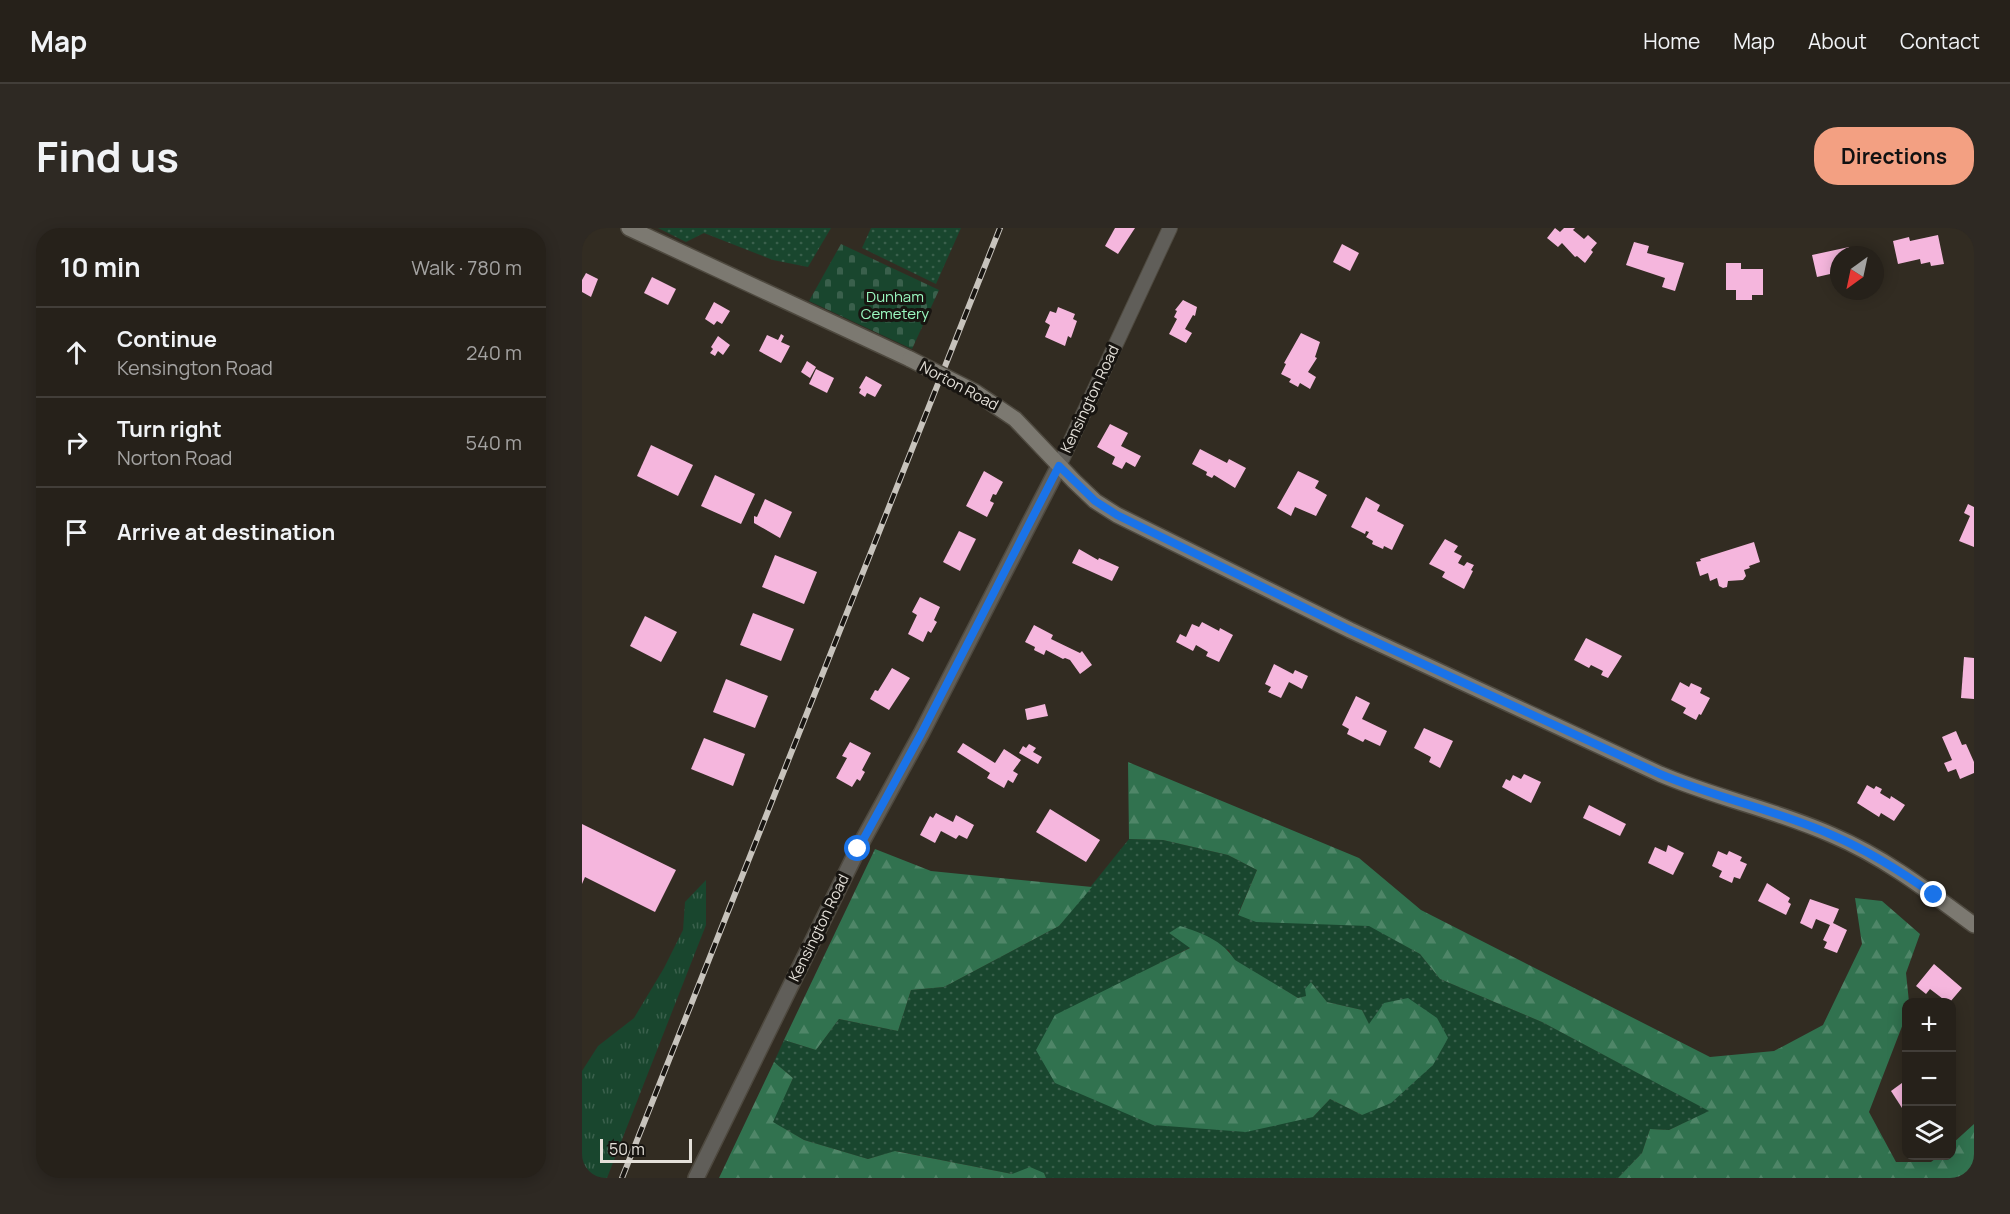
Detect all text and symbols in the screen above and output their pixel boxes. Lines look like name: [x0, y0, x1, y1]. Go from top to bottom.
text: Map: [30, 22, 87, 60]
text: Home: [1643, 27, 1700, 55]
text: Map: [1733, 27, 1775, 55]
text: About: [1808, 27, 1867, 55]
text: Contact: [1900, 27, 1980, 55]
text: Find us: [36, 127, 179, 185]
button: Directions: [1814, 127, 1974, 185]
north arrow: [1830, 246, 1884, 300]
text: 10 min: [60, 249, 141, 285]
text: Walk · 780 m: [411, 254, 522, 281]
park label: Dunham Cemetery: [861, 286, 929, 324]
text: Continue: [117, 324, 217, 354]
icon: ahead: [60, 336, 93, 369]
text: 240 m: [466, 339, 522, 366]
street label: Kensington Road: [1055, 341, 1124, 456]
text: Kensington Road: [117, 354, 273, 381]
street label: Norton Road: [916, 356, 1002, 415]
text: Turn right: [117, 414, 222, 444]
icon: right: [60, 426, 93, 459]
text: 540 m: [466, 429, 522, 456]
text: Norton Road: [117, 444, 232, 471]
icon: arrive: [60, 516, 93, 549]
text: Arrive at destination: [117, 517, 335, 547]
route start: [844, 835, 870, 861]
street label: Kensington Road: [783, 871, 854, 985]
route end: [1920, 881, 1946, 907]
map controls: [1902, 998, 1956, 1160]
button: +: [1902, 998, 1956, 1052]
button: −: [1902, 1052, 1956, 1106]
button: layers: [1902, 1106, 1956, 1160]
scale bar: [600, 1136, 692, 1164]
text: 50 m: [609, 1138, 645, 1160]

